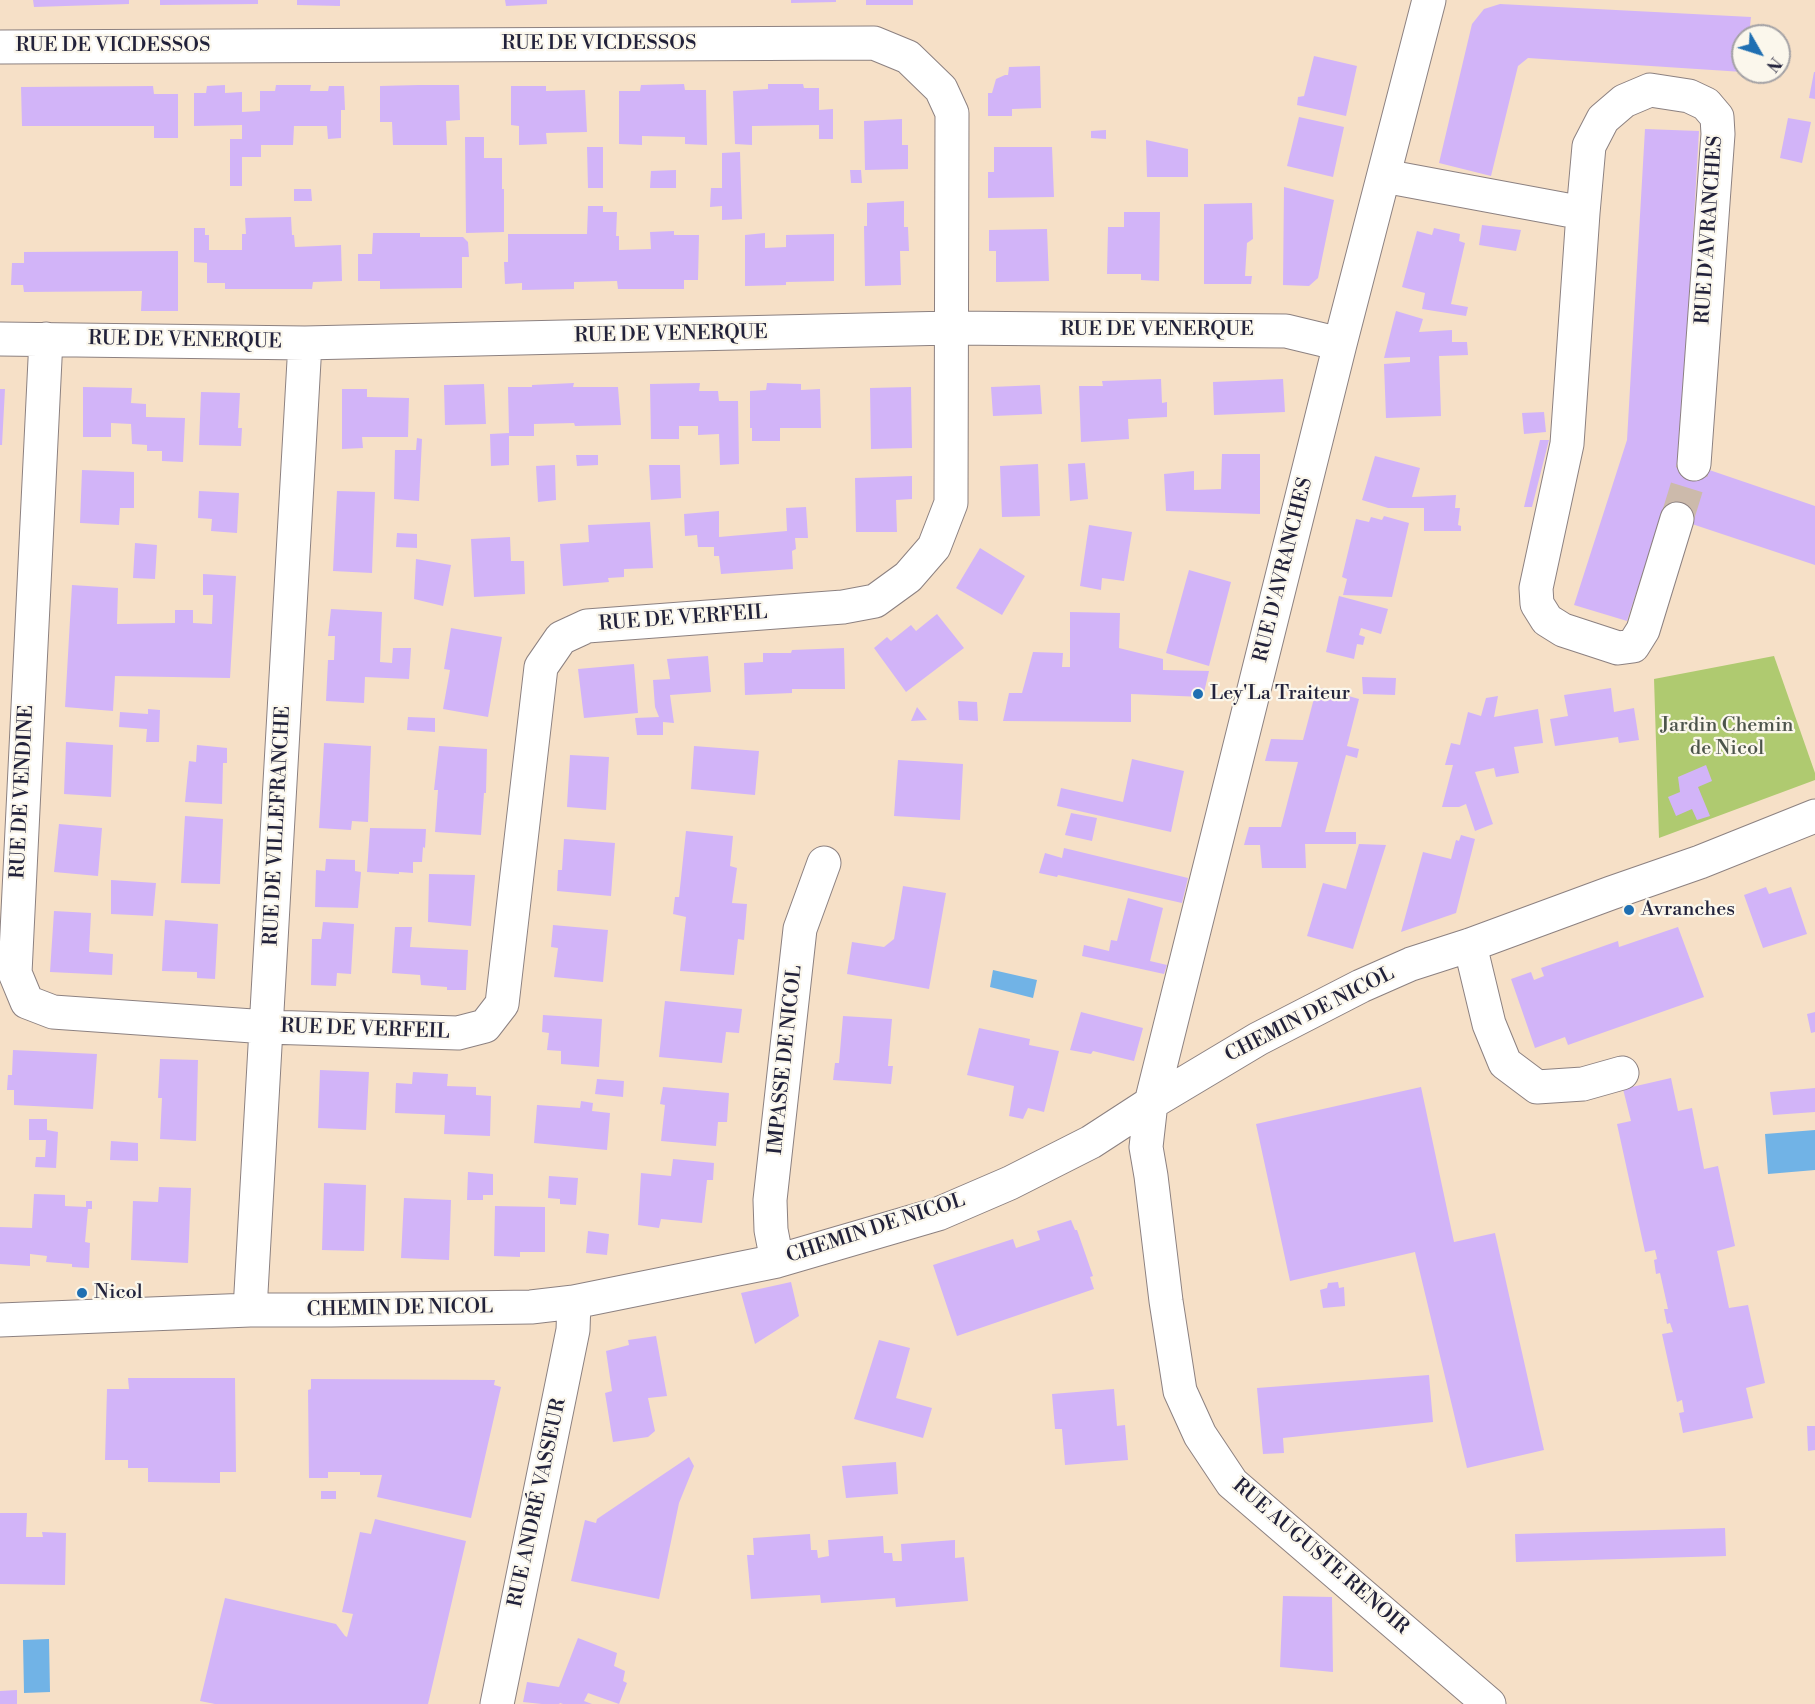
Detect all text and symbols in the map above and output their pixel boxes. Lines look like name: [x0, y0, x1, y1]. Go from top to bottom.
north arrow: [1731, 24, 1791, 84]
street label: RUE DE VICDESSOS: [502, 32, 696, 56]
street label: RUE DE VICDESSOS: [16, 34, 210, 58]
text: N: [1762, 53, 1785, 75]
street label: RUE D'AVRANCHES: [1691, 135, 1729, 325]
street label: RUE DE VENERQUE: [1060, 318, 1254, 342]
street label: RUE DE VENERQUE: [574, 321, 768, 349]
street label: RUE DE VENERQUE: [88, 327, 282, 355]
street label: RUE D'AVRANCHES: [1249, 475, 1319, 665]
street label: RUE DE VERFEIL: [598, 601, 768, 637]
place label: Ley'La Traiteur: [1210, 682, 1350, 706]
marker: Ley'La Traiteur: [1191, 687, 1205, 701]
street label: RUE DE VENDINE: [6, 704, 40, 880]
street label: RUE DE VILLEFRANCHE: [260, 705, 296, 947]
park label: Jardin Chemin de Nicol: [1661, 714, 1793, 761]
place label: Avranches: [1641, 898, 1735, 922]
marker: Avranches: [1622, 903, 1636, 917]
street label: CHEMIN DE NICOL: [1221, 962, 1399, 1068]
street label: IMPASSE DE NICOL: [764, 964, 808, 1156]
street label: RUE DE VERFEIL: [280, 1015, 450, 1045]
street label: CHEMIN DE NICOL: [784, 1189, 968, 1269]
place label: Nicol: [94, 1281, 143, 1305]
marker: Nicol: [75, 1286, 89, 1300]
street label: CHEMIN DE NICOL: [307, 1295, 493, 1323]
street label: RUE ANDRÉ VASSEUR: [504, 1396, 572, 1610]
street label: RUE AUGUSTE RENOIR: [1227, 1474, 1413, 1640]

